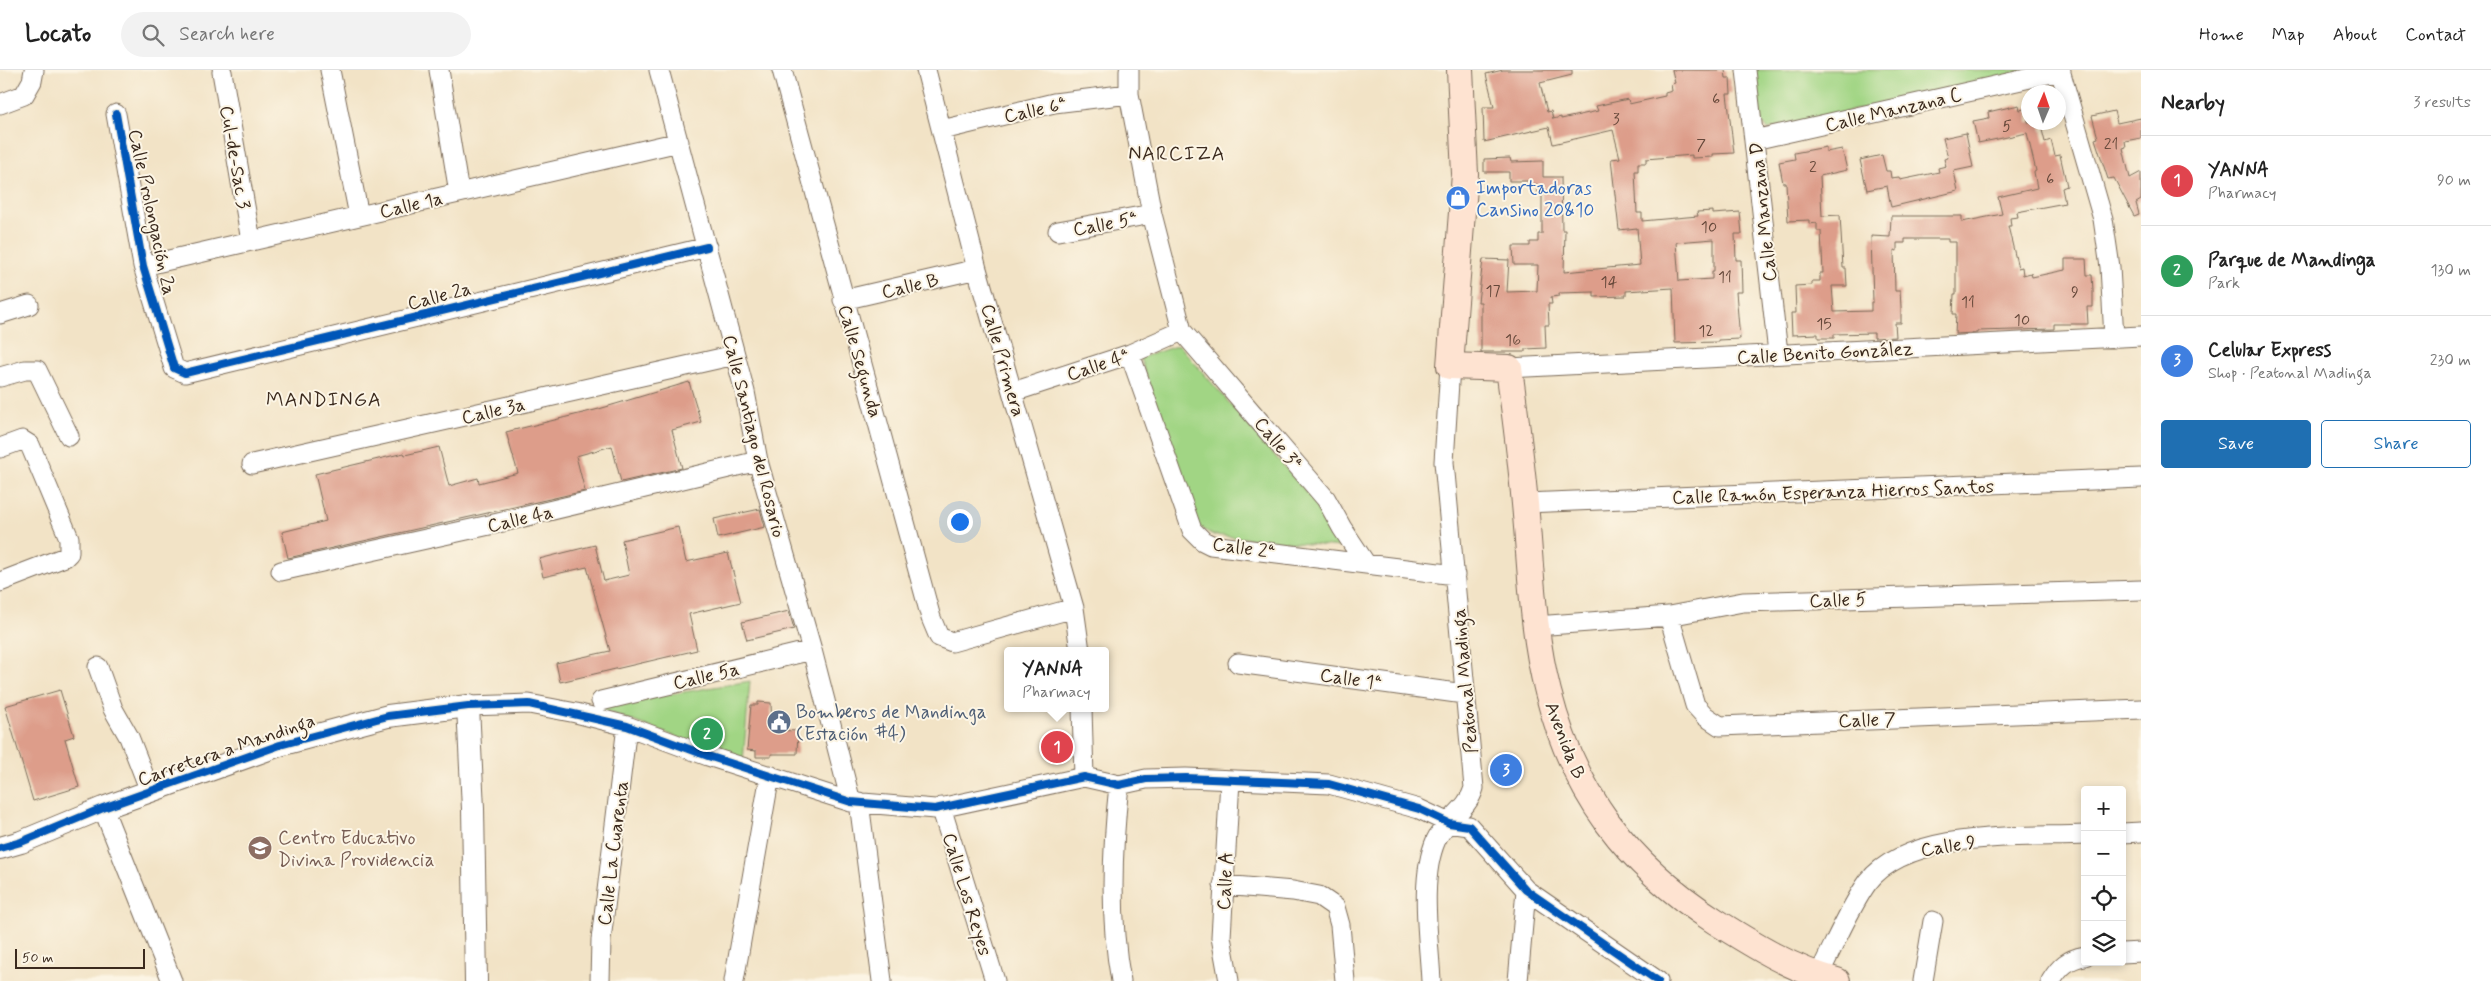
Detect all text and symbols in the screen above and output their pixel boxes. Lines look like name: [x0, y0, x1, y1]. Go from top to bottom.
search box: [121, 12, 471, 57]
text: Locato: [25, 19, 91, 50]
icon: search: [139, 21, 167, 49]
text: Search here: [179, 22, 275, 47]
text: Home: [2199, 23, 2244, 47]
text: Map: [2272, 23, 2305, 47]
text: About: [2333, 23, 2377, 47]
text: Contact: [2405, 23, 2466, 47]
street label: Calle Manzana C: [1823, 83, 1964, 138]
north arrow: [2021, 85, 2066, 130]
house number: 6: [1712, 89, 1720, 110]
text: Nearby: [2161, 89, 2225, 117]
street label: Calle 6ª: [1002, 92, 1069, 129]
text: 3 results: [2413, 92, 2471, 113]
street label: Cul-de-Sac 3: [213, 104, 256, 211]
house number: 3: [1612, 109, 1620, 130]
house number: 5: [2002, 116, 2012, 137]
street label: Calle Prolongación 2a: [120, 127, 181, 298]
house number: 21: [2104, 134, 2118, 155]
house number: 7: [1696, 135, 1706, 156]
district label: NARCIZA: [1128, 141, 1226, 168]
street label: Calle Manzana D: [1744, 141, 1783, 283]
house number: 2: [1809, 157, 1817, 178]
text: YANNA: [2208, 158, 2269, 183]
house number: 6: [2046, 169, 2054, 190]
text: 1: [2173, 170, 2181, 191]
text: 90 m: [2437, 170, 2471, 191]
place label: Importadoras Cansino 20&10: [1476, 176, 1594, 223]
text: Pharmacy: [2208, 183, 2276, 204]
shop icon: Importadoras Cansino 20&10: [1445, 185, 1471, 211]
street label: Calle 1a: [377, 186, 445, 225]
street label: Calle 5ª: [1071, 207, 1140, 242]
house number: 10: [1701, 217, 1717, 238]
text: Parque de Mandinga: [2208, 248, 2376, 273]
text: 2: [2173, 260, 2181, 281]
text: 130 m: [2430, 260, 2471, 281]
house number: 11: [1718, 267, 1732, 288]
street label: Calle B: [879, 268, 941, 305]
house number: 14: [1601, 272, 1618, 293]
text: Park: [2208, 273, 2240, 294]
street label: Calle 2a: [405, 276, 474, 316]
house number: 17: [1485, 281, 1501, 302]
house number: 9: [2071, 282, 2079, 303]
house number: 11: [1961, 292, 1975, 313]
street label: Calle Primera: [975, 301, 1031, 420]
street label: Calle Segunda: [829, 302, 888, 422]
house number: 10: [2014, 310, 2030, 331]
house number: 15: [1816, 314, 1832, 335]
house number: 12: [1698, 321, 1714, 342]
house number: 16: [1505, 330, 1521, 351]
street label: Calle Santiago del Rosario: [715, 332, 791, 541]
street label: Calle Benito González: [1736, 336, 1914, 371]
text: Celular Express: [2208, 338, 2331, 363]
street label: Calle 4ª: [1064, 344, 1133, 387]
text: 3: [2173, 350, 2181, 371]
text: 230 m: [2430, 350, 2471, 371]
text: Shop · Peatonal Madinga: [2208, 363, 2372, 384]
district label: MANDINGA: [266, 387, 382, 414]
street label: Calle 3a: [459, 392, 527, 431]
street label: Calle 3ª: [1248, 412, 1307, 476]
button: Save: [2161, 420, 2311, 468]
button: Share: [2321, 420, 2471, 468]
street label: Calle Ramón Esperanza Hierros Santos: [1672, 474, 1994, 511]
street label: Calle 4a: [485, 500, 556, 539]
your location: [947, 509, 973, 535]
street label: Calle 2ª: [1211, 532, 1277, 565]
street label: Calle 5: [1809, 587, 1867, 614]
street label: Peatonal Madinga: [1447, 607, 1487, 754]
popup: [1004, 647, 1109, 712]
street label: Calle 5a: [671, 657, 742, 696]
text: YANNA: [1022, 657, 1083, 682]
street label: Calle 1ª: [1318, 663, 1383, 696]
text: Pharmacy: [1022, 682, 1091, 703]
street label: Avenida B: [1538, 698, 1591, 783]
place label: Bomberos de Mandinga (Estación #4): [796, 700, 986, 747]
street label: Calle 7: [1838, 707, 1896, 734]
street label: Carretera a Mandinga: [134, 708, 320, 795]
public building icon: Bomberos de Mandinga (Estación #4): [766, 709, 792, 735]
pin: 2: [691, 715, 723, 753]
pin: 1: [1041, 728, 1073, 766]
pin: 3: [1490, 751, 1522, 789]
street label: Calle La Cuarenta: [592, 779, 635, 927]
map controls: [2081, 786, 2126, 966]
button: +: [2081, 786, 2126, 831]
place label: Centro Educativo Divina Providencia: [278, 826, 435, 873]
street label: Calle Los Reyes: [935, 830, 997, 959]
street label: Calle 9: [1919, 830, 1978, 863]
button: −: [2081, 831, 2126, 876]
school or university icon: Centro Educativo Divina Providencia: [247, 835, 273, 861]
street label: Calle A: [1211, 851, 1240, 911]
button: locate: [2081, 876, 2126, 921]
button: layers: [2081, 921, 2126, 966]
scale bar: [15, 946, 145, 969]
text: 50 m: [22, 949, 53, 967]

